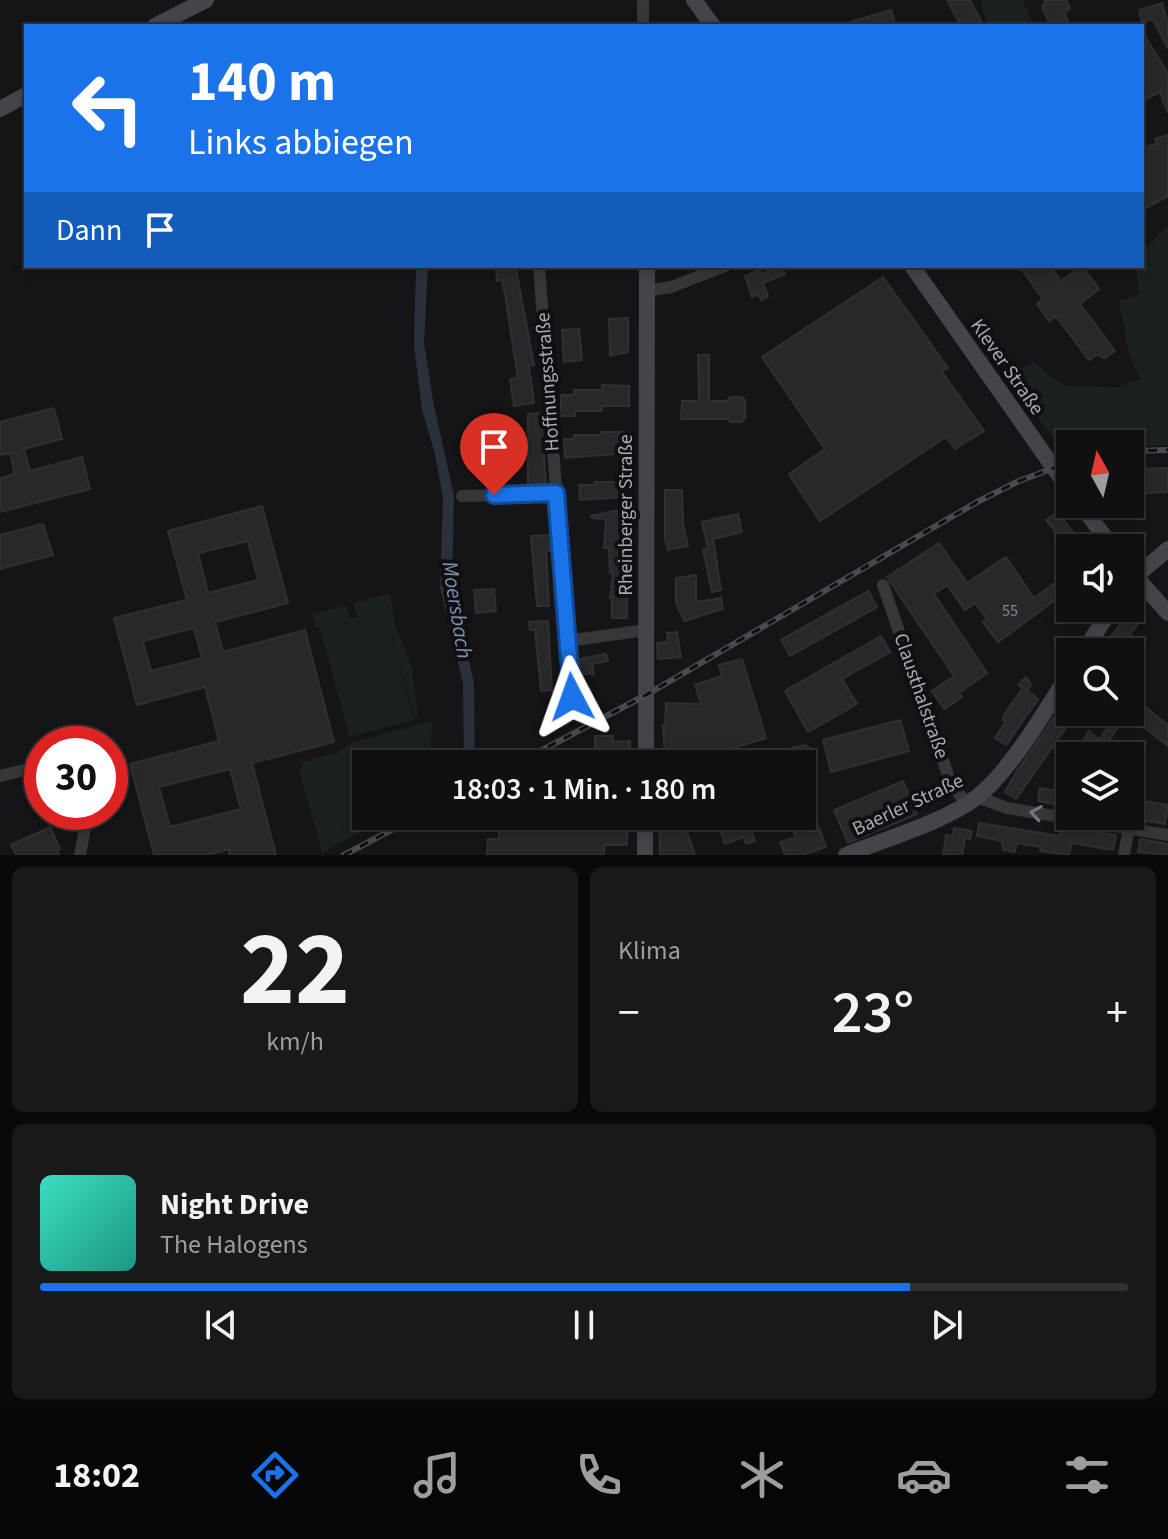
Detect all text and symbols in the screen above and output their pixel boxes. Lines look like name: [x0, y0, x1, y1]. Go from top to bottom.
text: 140 m: [188, 43, 336, 122]
icon: left: [56, 56, 160, 160]
text: Links abbiegen: [188, 117, 414, 168]
icon: arrive: [138, 208, 182, 252]
text: Dann: [56, 209, 122, 252]
street label: Hoffnungsstraße: [529, 311, 567, 452]
street label: Klever Straße: [963, 313, 1051, 421]
pin: [460, 413, 528, 495]
icon: arrive: [472, 425, 516, 469]
north arrow: [1056, 430, 1144, 518]
map controls: [1056, 430, 1144, 830]
street label: Rheinberger Straße: [612, 434, 640, 596]
button: sound: [1056, 534, 1144, 622]
water label: Moersbach: [434, 559, 480, 661]
house number: 55: [1002, 600, 1018, 622]
street label: Clausthalstraße: [886, 630, 956, 763]
button: search: [1056, 638, 1144, 726]
position arrow: [530, 655, 614, 739]
speed limit sign: 30: [24, 726, 128, 830]
button: layers: [1056, 742, 1144, 830]
street label: Baerler Straße: [848, 767, 968, 843]
text: 18:03 · 1 Min. · 180 m: [452, 768, 716, 811]
one-way arrow: [1029, 805, 1043, 822]
text: 22: [240, 897, 350, 1045]
text: Klima: [618, 932, 681, 969]
text: 23°: [832, 971, 914, 1056]
text: −: [618, 982, 640, 1045]
text: +: [1106, 982, 1128, 1045]
text: km/h: [266, 1023, 324, 1060]
text: Night Drive: [160, 1183, 309, 1226]
text: The Halogens: [160, 1226, 308, 1263]
icon: previous: [199, 1303, 243, 1347]
icon: pause: [562, 1303, 606, 1347]
icon: next: [925, 1303, 969, 1347]
icon: directions: [247, 1447, 303, 1503]
icon: music: [409, 1447, 465, 1503]
icon: phone: [571, 1447, 627, 1503]
icon: climate: [734, 1447, 790, 1503]
icon: car: [896, 1447, 952, 1503]
icon: filters: [1059, 1447, 1115, 1503]
text: 18:02: [53, 1450, 140, 1501]

